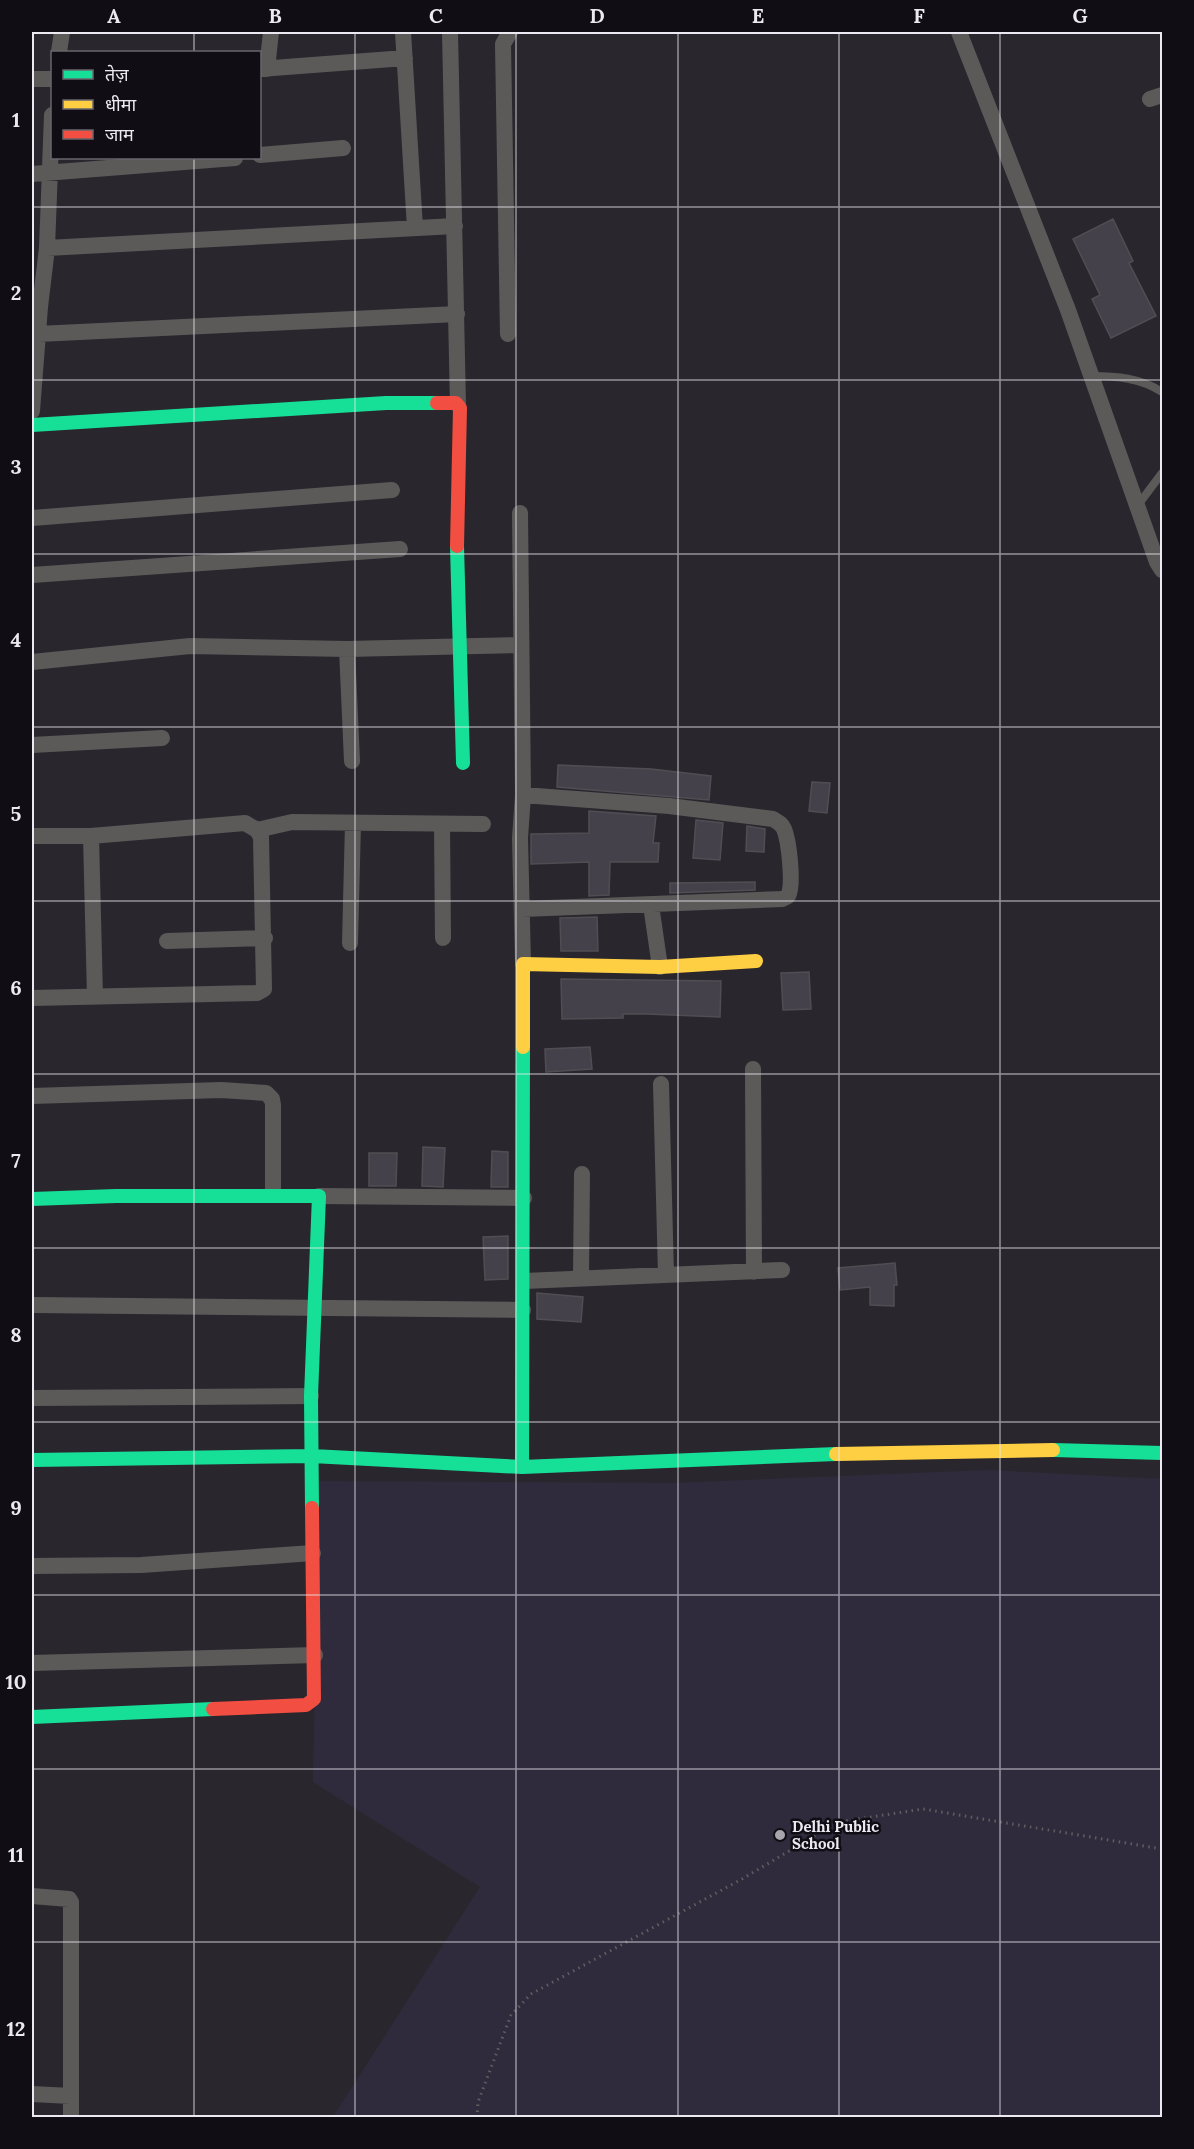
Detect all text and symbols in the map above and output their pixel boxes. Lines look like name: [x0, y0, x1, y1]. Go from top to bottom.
text: A: [107, 3, 121, 28]
text: B: [268, 3, 282, 28]
text: C: [429, 3, 443, 28]
text: D: [589, 3, 605, 28]
text: E: [752, 3, 764, 28]
text: F: [913, 3, 925, 28]
text: G: [1072, 3, 1088, 28]
legend: [51, 51, 261, 159]
text: तेज़: [105, 63, 129, 86]
text: धीमा: [105, 93, 136, 116]
text: 1: [12, 107, 20, 132]
text: जाम: [105, 123, 135, 146]
text: 2: [11, 280, 21, 305]
text: 3: [10, 454, 22, 479]
text: 4: [11, 627, 22, 652]
text: 5: [11, 801, 22, 826]
text: 6: [10, 975, 22, 1000]
text: 7: [11, 1148, 21, 1173]
text: 8: [10, 1322, 22, 1347]
text: 9: [10, 1495, 22, 1520]
text: 10: [6, 1669, 26, 1694]
place label: Delhi Public School: [792, 1817, 879, 1853]
marker: Delhi Public School: [773, 1828, 787, 1842]
text: 11: [8, 1842, 24, 1867]
text: 12: [7, 2016, 25, 2041]

